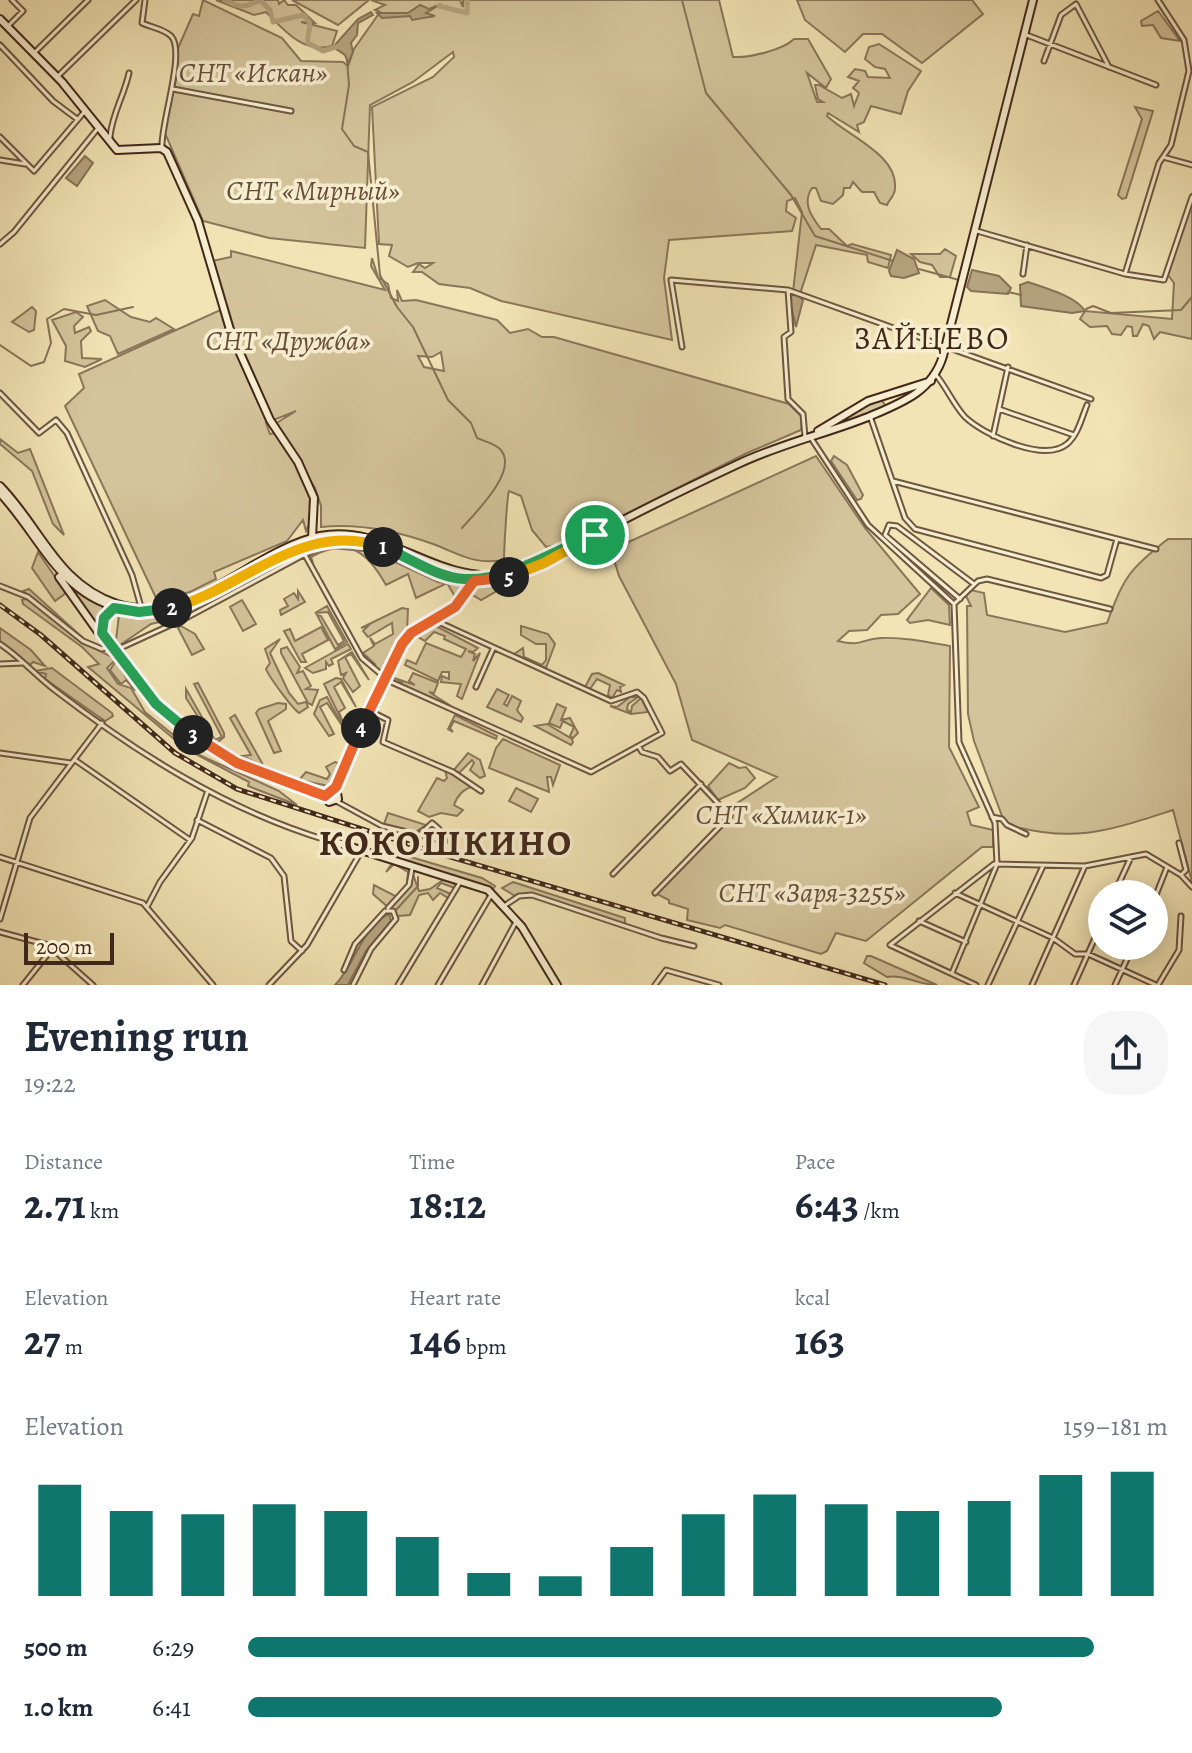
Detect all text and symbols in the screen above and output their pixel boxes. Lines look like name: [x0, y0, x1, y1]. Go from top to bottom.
park label: СНТ «Искан»: [179, 54, 327, 92]
park label: СНТ «Мирный»: [226, 172, 400, 210]
district label: ЗАЙЦЕВО: [854, 316, 1010, 360]
park label: СНТ «Дружба»: [206, 322, 370, 360]
pin: [561, 501, 629, 569]
icon: arrive: [573, 513, 617, 557]
pin: 1: [363, 527, 403, 567]
text: 1: [379, 532, 387, 562]
pin: 5: [489, 557, 529, 597]
text: 5: [504, 562, 514, 592]
pin: 2: [152, 588, 192, 628]
text: 2: [167, 593, 177, 623]
pin: 4: [341, 708, 381, 748]
text: 4: [356, 713, 366, 743]
pin: 3: [173, 715, 213, 755]
text: 3: [188, 720, 198, 750]
park label: СНТ «Химик-1»: [696, 796, 866, 834]
district label: КОКОШКИНО: [319, 818, 573, 867]
park label: СНТ «Заря-3255»: [718, 874, 906, 912]
map controls: [1088, 880, 1168, 960]
button: layers: [1088, 880, 1168, 960]
scale bar: [24, 929, 114, 965]
text: 200 m: [36, 932, 93, 962]
text: Evening run: [24, 1006, 249, 1066]
button: share: [1084, 1011, 1168, 1095]
text: 19:22: [24, 1066, 76, 1101]
text: Distance: [24, 1147, 103, 1177]
text: Time: [409, 1147, 455, 1177]
text: Pace: [795, 1147, 835, 1177]
text: 2.71: [24, 1177, 86, 1232]
text: 18:12: [409, 1177, 486, 1232]
text: 6:43: [795, 1177, 859, 1232]
text: km: [86, 1196, 119, 1226]
text: /km: [859, 1196, 900, 1226]
text: Elevation: [24, 1283, 108, 1313]
text: Heart rate: [409, 1283, 501, 1313]
text: kcal: [795, 1283, 830, 1313]
text: 27: [24, 1313, 60, 1368]
text: 146: [409, 1313, 461, 1368]
text: 163: [795, 1313, 845, 1368]
text: m: [60, 1332, 83, 1362]
text: bpm: [461, 1332, 507, 1362]
text: Elevation: [24, 1409, 124, 1444]
text: 159–181 m: [1063, 1409, 1168, 1444]
text: 500 m: [24, 1630, 88, 1665]
text: 6:29: [152, 1630, 194, 1665]
text: 1.0 km: [24, 1690, 93, 1725]
text: 6:41: [152, 1690, 191, 1725]

